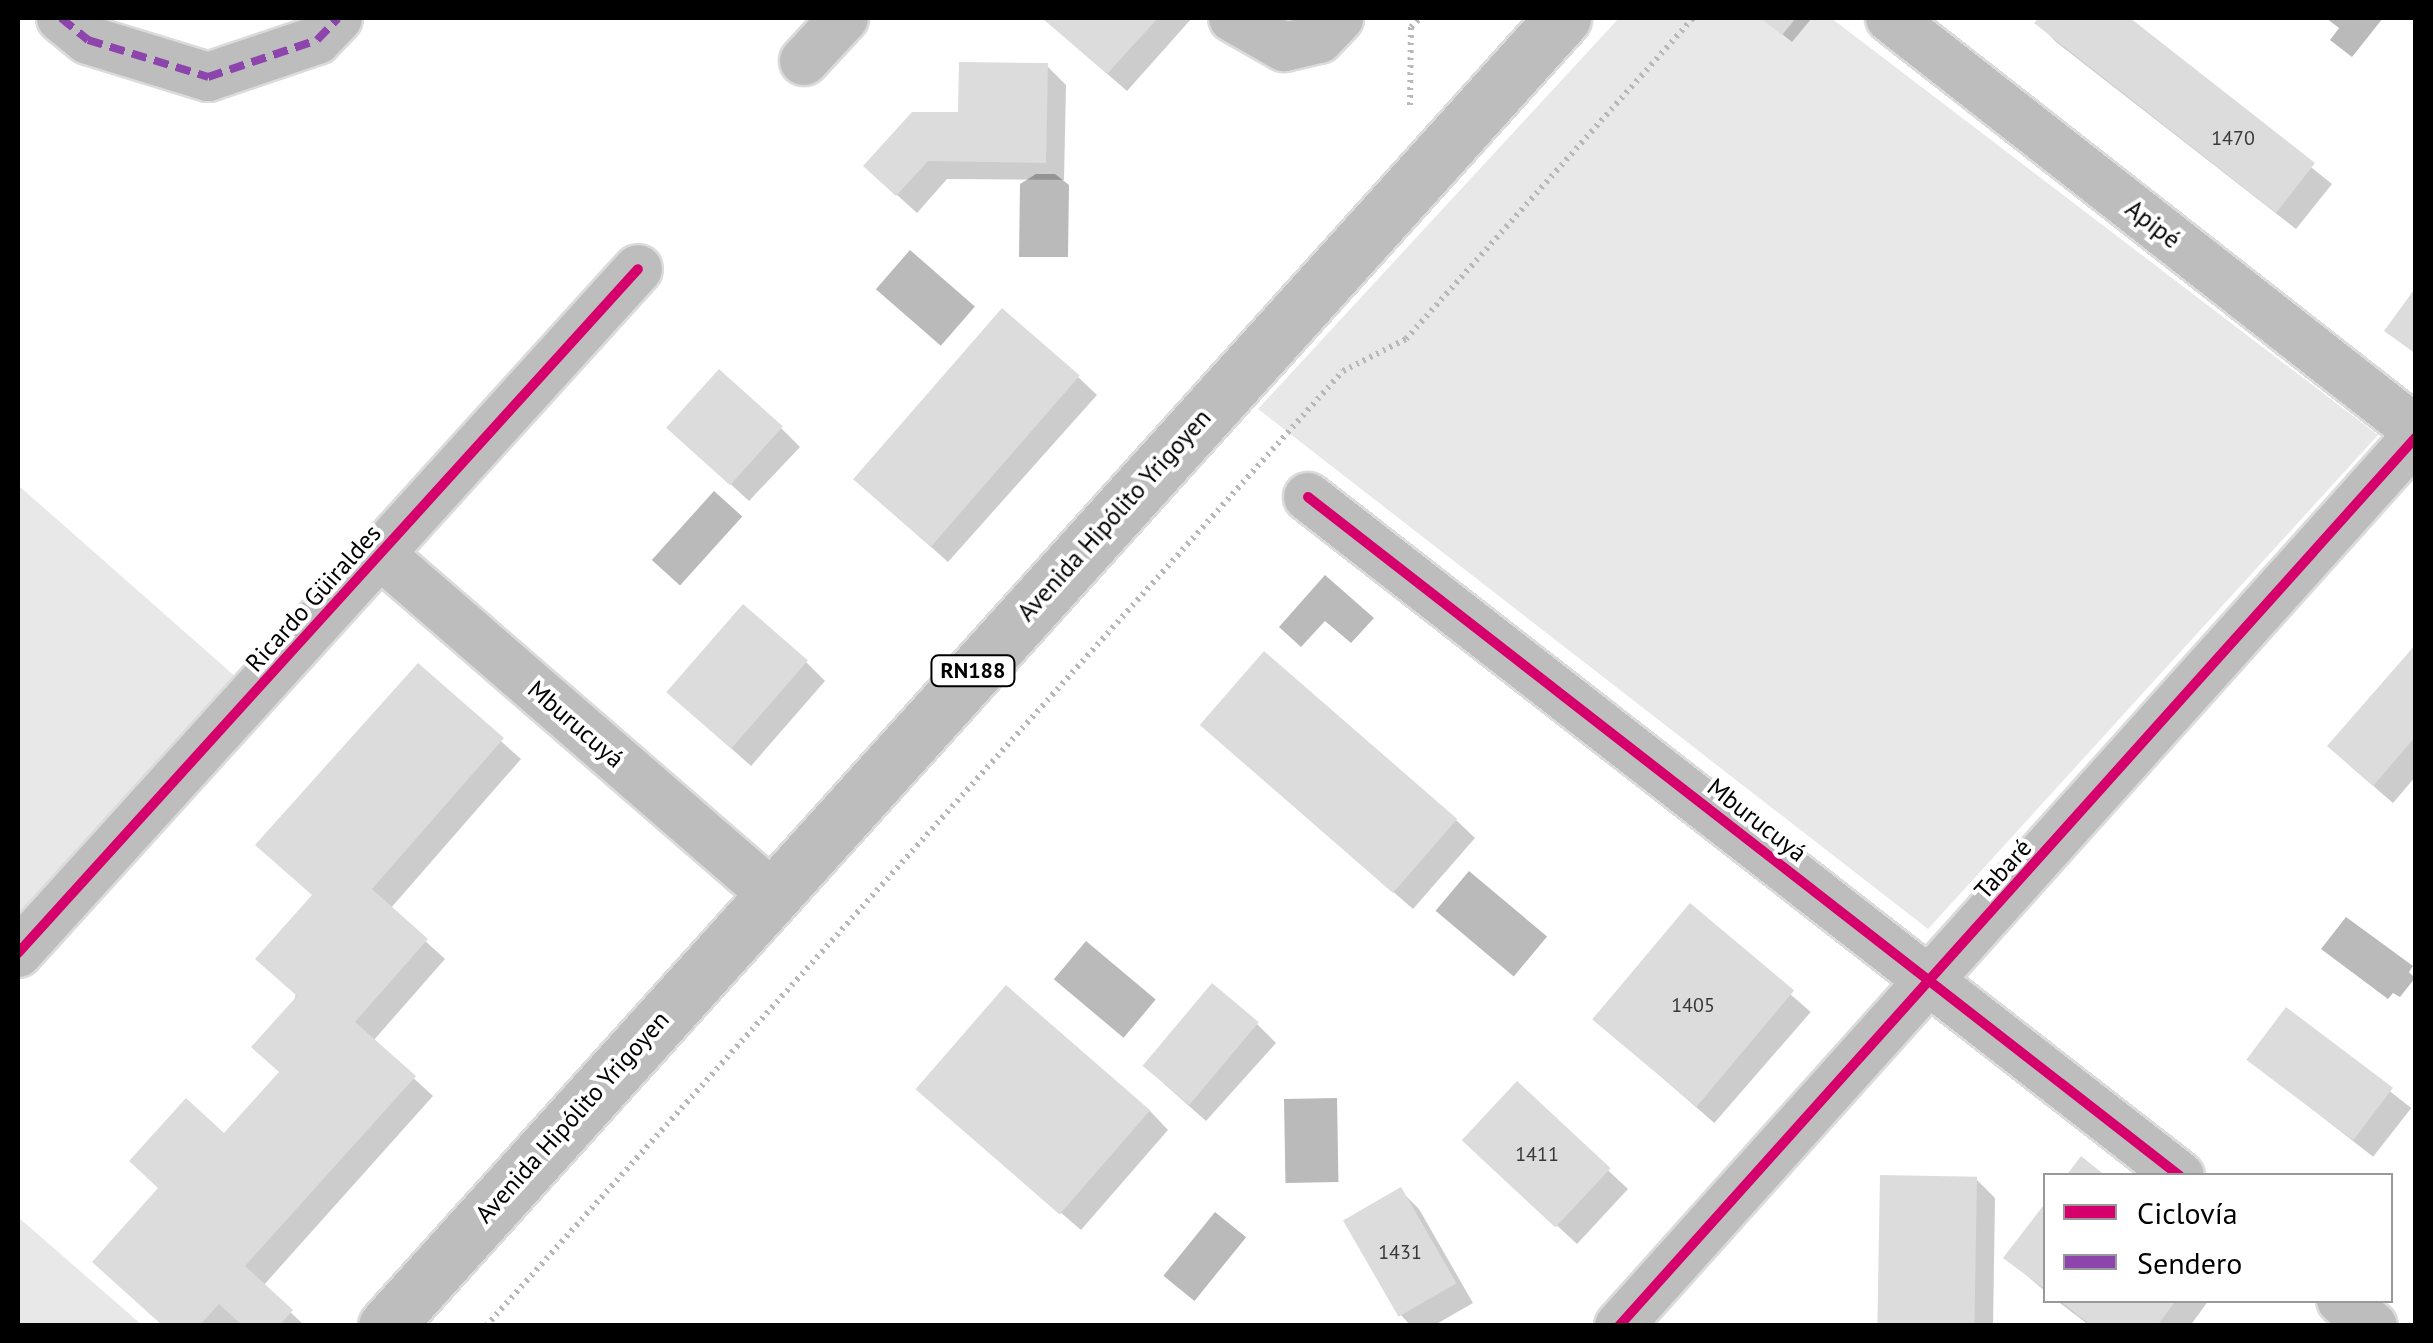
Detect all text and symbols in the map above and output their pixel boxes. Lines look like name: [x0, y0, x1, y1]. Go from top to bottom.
house number: 1470: [2211, 126, 2255, 150]
street label: Apipé: [2120, 193, 2186, 255]
street label: Avenida Hipólito Yrigoyen: [1011, 403, 1217, 627]
street label: Ricardo Güiraldes: [239, 518, 387, 678]
road number: RN188: [928, 654, 1018, 688]
street label: Mburucuyá: [522, 674, 630, 774]
street label: Mburucuyá: [1701, 772, 1813, 868]
street label: Tabaré: [1968, 833, 2038, 905]
house number: 1405: [1671, 993, 1715, 1017]
street label: Avenida Hipólito Yrigoyen: [469, 1005, 675, 1229]
house number: 1411: [1515, 1142, 1559, 1166]
legend: [2043, 1173, 2393, 1303]
text: Ciclovía: [2137, 1193, 2238, 1232]
house number: 1431: [1378, 1240, 1422, 1264]
text: Sendero: [2137, 1243, 2242, 1282]

